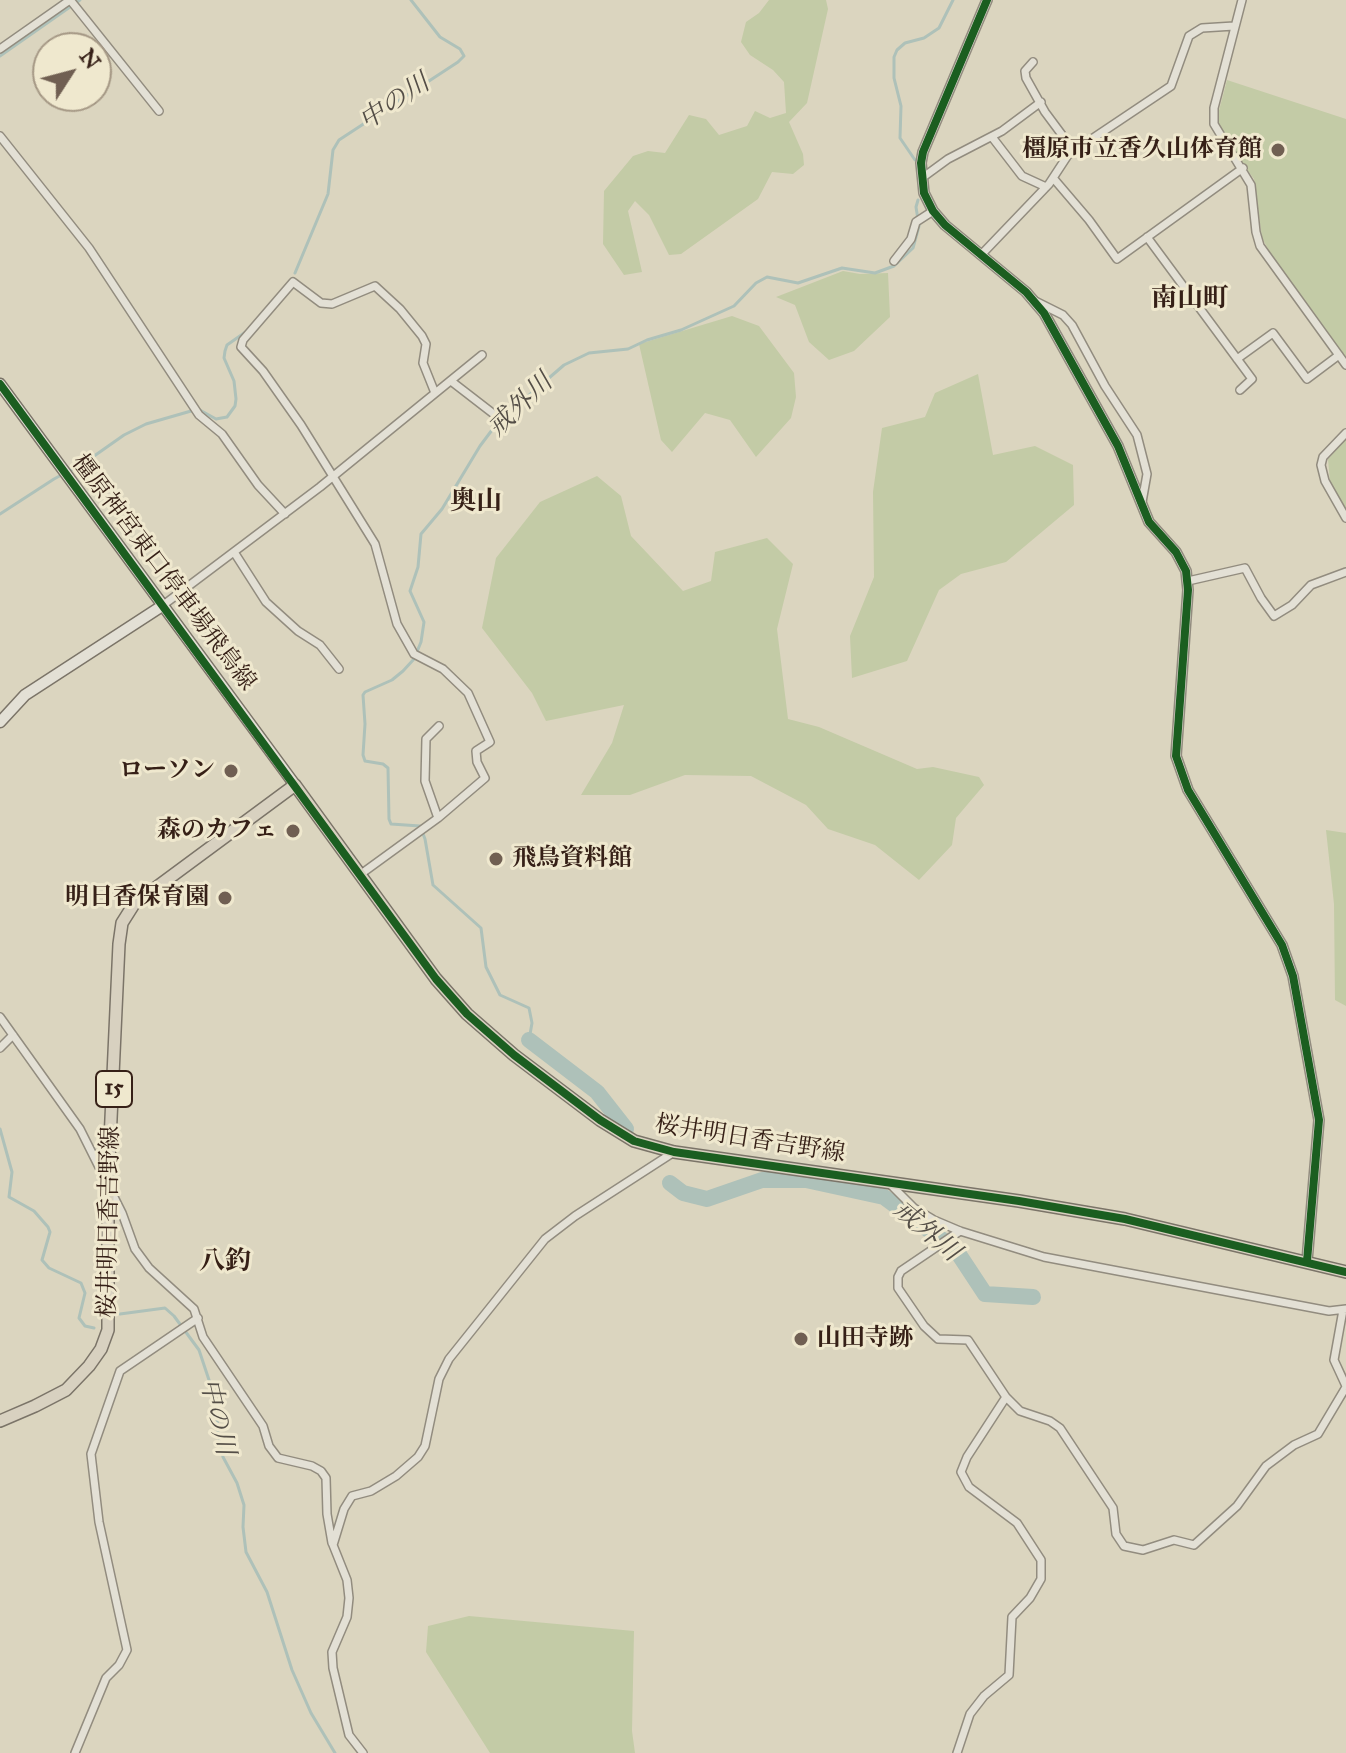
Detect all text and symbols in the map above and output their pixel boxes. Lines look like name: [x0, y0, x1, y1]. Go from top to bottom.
north arrow: [32, 32, 112, 112]
text: N: [74, 43, 107, 74]
water label: 中の川: [354, 68, 436, 138]
place label: 橿原市立香久山体育館: [1022, 136, 1262, 164]
marker: 橿原市立香久山体育館: [1269, 141, 1287, 159]
district label: 南山町: [1151, 284, 1229, 316]
water label: 戒外川: [482, 368, 560, 444]
street label: 橿原神宮東口停車場飛鳥線: [65, 449, 261, 697]
district label: 奥山: [450, 487, 502, 519]
place label: ローソン: [119, 757, 215, 785]
marker: ローソン: [222, 762, 240, 780]
place label: 森のカフェ: [157, 817, 277, 845]
marker: 森のカフェ: [284, 822, 302, 840]
place label: 飛鳥資料館: [512, 845, 632, 873]
marker: 飛鳥資料館: [487, 850, 505, 868]
place label: 明日香保育園: [65, 884, 209, 912]
marker: 明日香保育園: [216, 889, 234, 907]
road number: 15: [96, 1071, 132, 1107]
street label: 桜井明日香吉野線: [653, 1111, 847, 1169]
street label: 桜井明日香吉野線: [94, 1126, 126, 1318]
water label: 戒外川: [886, 1195, 966, 1269]
district label: 八釣: [199, 1247, 251, 1279]
place label: 山田寺跡: [817, 1325, 913, 1353]
marker: 山田寺跡: [792, 1330, 810, 1348]
water label: 中の川: [192, 1375, 240, 1459]

